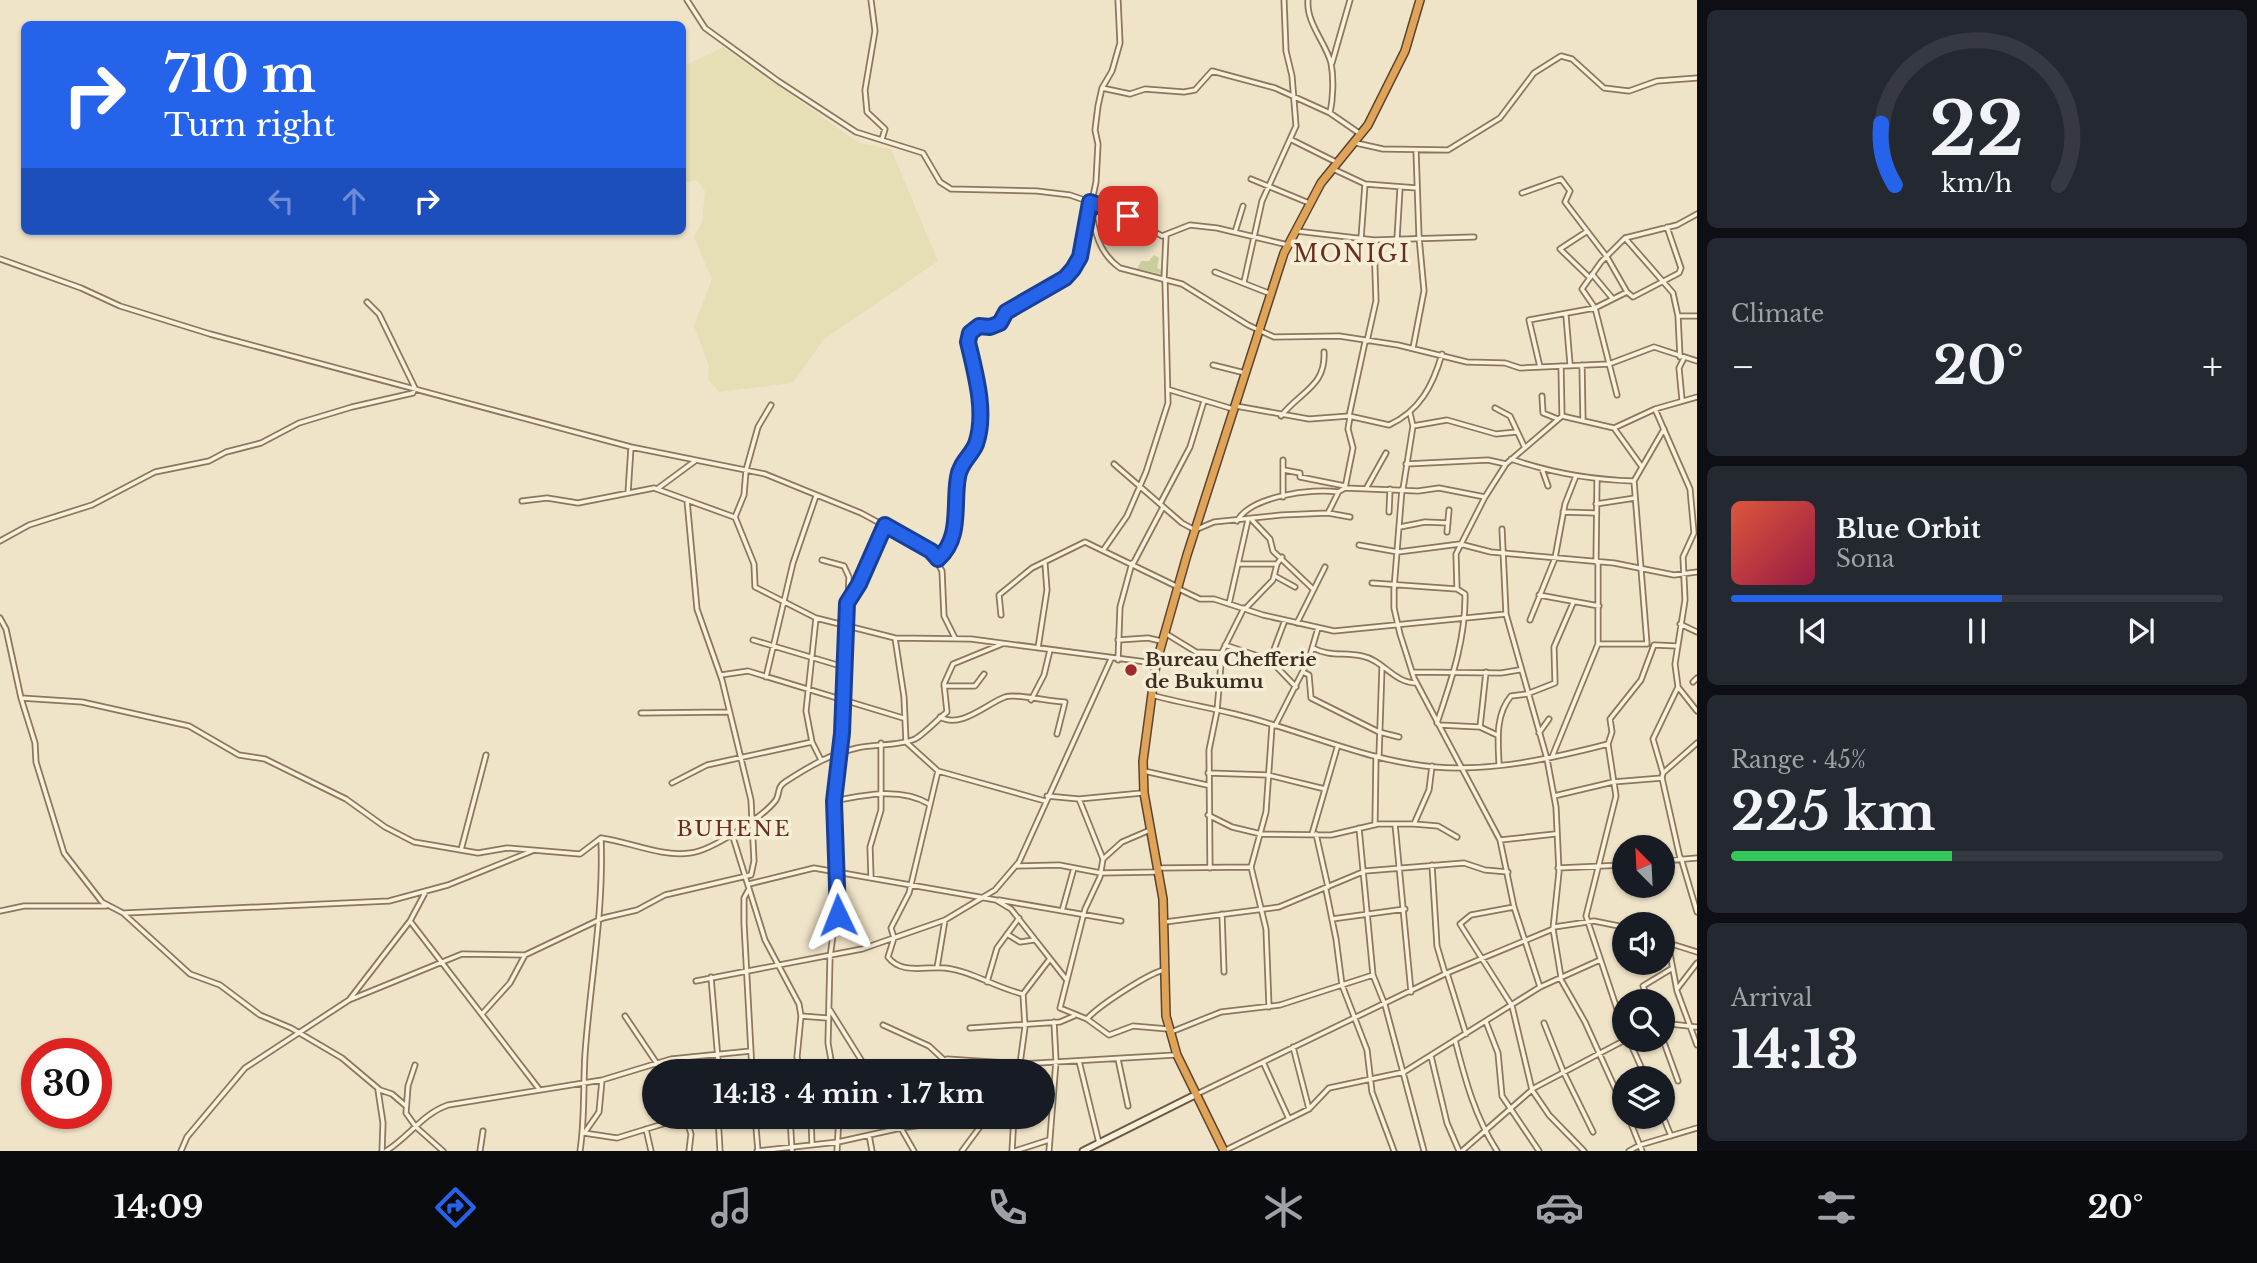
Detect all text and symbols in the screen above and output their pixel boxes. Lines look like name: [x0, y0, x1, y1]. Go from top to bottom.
text: 710 m: [164, 44, 316, 105]
icon: right: [49, 49, 140, 140]
text: 22: [1930, 84, 2024, 175]
text: Turn right: [164, 105, 335, 145]
text: km/h: [1942, 168, 2012, 199]
icon: left: [262, 182, 300, 220]
icon: ahead: [335, 182, 373, 220]
icon: right: [408, 182, 446, 220]
pin: [1098, 186, 1158, 246]
icon: arrive: [1109, 197, 1147, 235]
district label: MONIGI: [1293, 240, 1411, 268]
text: Climate: [1731, 300, 1824, 328]
text: 20°: [1933, 334, 2024, 398]
text: −: [1731, 343, 1755, 390]
text: +: [2202, 343, 2223, 390]
text: Blue Orbit: [1836, 513, 1981, 545]
text: Sona: [1836, 545, 1894, 573]
icon: previous: [1794, 612, 1832, 650]
icon: pause: [1958, 612, 1996, 650]
icon: next: [2122, 612, 2160, 650]
place label: Bureau Chefferie de Bukumu: [1145, 648, 1317, 693]
marker: Bureau Chefferie de Bukumu: [1123, 662, 1139, 678]
text: Range · 45%: [1731, 746, 1866, 774]
text: 225 km: [1731, 780, 1936, 844]
district label: BUHENE: [677, 816, 791, 842]
north arrow: [1612, 835, 1675, 898]
map controls: [1612, 835, 1675, 1129]
position arrow: [801, 878, 875, 952]
button: sound: [1612, 912, 1675, 975]
text: Arrival: [1731, 984, 1812, 1012]
button: search: [1612, 989, 1675, 1052]
text: 14:13: [1731, 1018, 1859, 1082]
speed limit sign: 30: [21, 1038, 112, 1129]
button: layers: [1612, 1066, 1675, 1129]
text: 14:13 · 4 min · 1.7 km: [713, 1078, 984, 1110]
icon: directions: [431, 1183, 480, 1232]
icon: music: [707, 1183, 756, 1232]
icon: phone: [983, 1183, 1032, 1232]
icon: climate: [1259, 1183, 1308, 1232]
icon: car: [1535, 1183, 1584, 1232]
icon: filters: [1812, 1183, 1861, 1232]
text: 14:09: [114, 1187, 204, 1227]
text: 20°: [2088, 1187, 2143, 1227]

